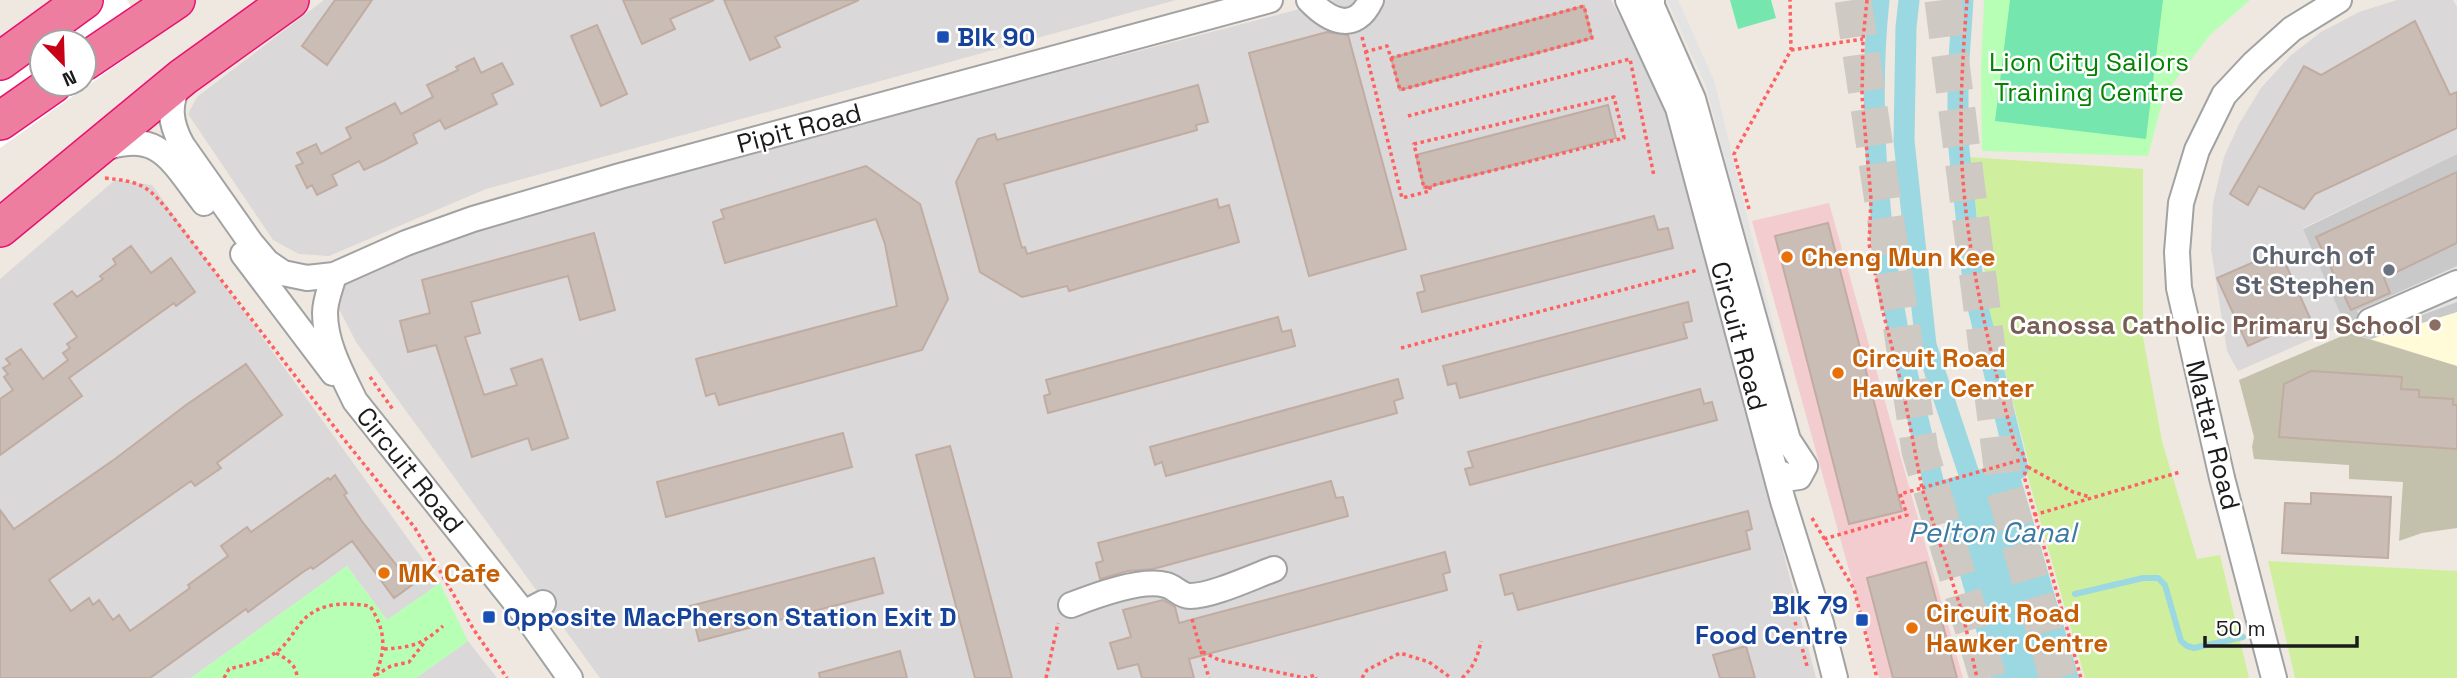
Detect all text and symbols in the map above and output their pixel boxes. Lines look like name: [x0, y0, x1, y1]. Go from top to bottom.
place label: Blk 90: [957, 20, 1035, 54]
north arrow: [28, 28, 98, 98]
marker: Blk 90: [935, 29, 951, 45]
park label: Lion City Sailors Training Centre: [1989, 45, 2189, 109]
text: N: [59, 64, 80, 92]
street label: Pipit Road: [733, 95, 865, 161]
place label: Church of St Stephen: [2235, 238, 2375, 302]
place label: Cheng Mun Kee: [1801, 240, 1995, 274]
marker: Cheng Mun Kee: [1779, 249, 1795, 265]
street label: Circuit Road: [1703, 258, 1775, 414]
marker: Church of St Stephen: [2381, 262, 2397, 278]
place label: Canossa Catholic Primary School: [2009, 308, 2421, 342]
marker: Canossa Catholic Primary School: [2427, 317, 2443, 333]
place label: Circuit Road Hawker Center: [1852, 341, 2034, 405]
street label: Mattar Road: [2178, 357, 2248, 513]
marker: Circuit Road Hawker Center: [1830, 365, 1846, 381]
street label: Circuit Road: [349, 400, 471, 540]
water label: Pelton Canal: [1908, 514, 2079, 550]
place label: MK Cafe: [398, 556, 501, 590]
marker: MK Cafe: [376, 565, 392, 581]
place label: Blk 79 Food Centre: [1695, 588, 1848, 652]
place label: Circuit Road Hawker Centre: [1926, 596, 2108, 660]
place label: Opposite MacPherson Station Exit D: [503, 600, 957, 634]
scale bar: [2205, 604, 2357, 648]
marker: Opposite MacPherson Station Exit D: [481, 609, 497, 625]
marker: Blk 79 Food Centre: [1854, 612, 1870, 628]
text: 50 m: [2216, 615, 2266, 642]
marker: Circuit Road Hawker Centre: [1904, 620, 1920, 636]

